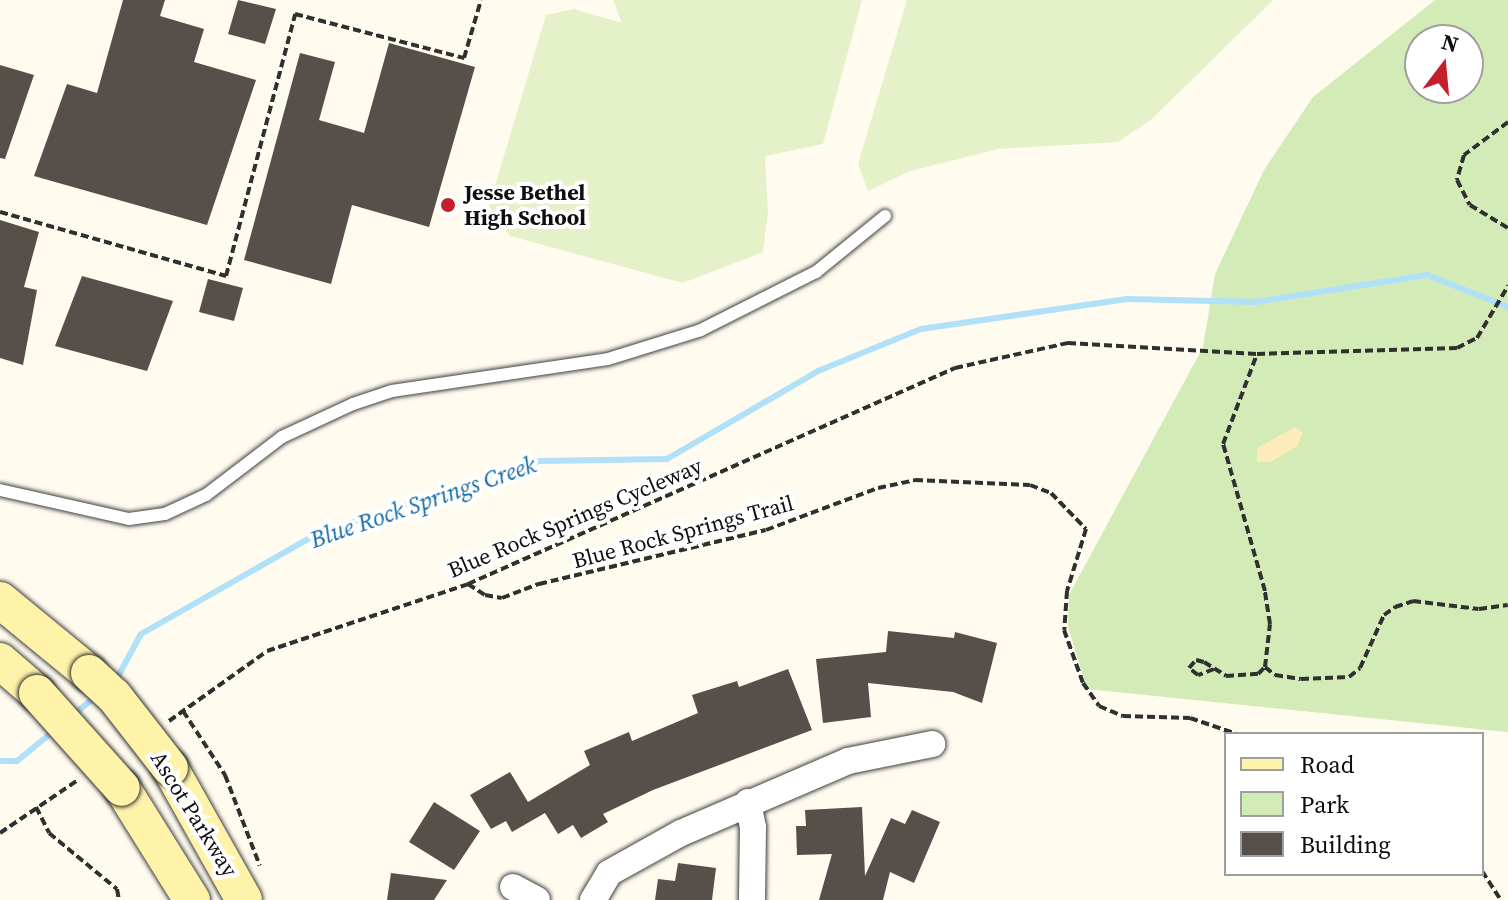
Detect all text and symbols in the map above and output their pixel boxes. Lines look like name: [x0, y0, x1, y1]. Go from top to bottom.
north arrow: [1404, 24, 1484, 104]
text: N: [1438, 26, 1462, 59]
place label: Jesse Bethel High School: [464, 179, 586, 230]
marker: Jesse Bethel High School: [439, 196, 457, 214]
water label: Blue Rock Springs Creek: [306, 450, 540, 554]
street label: Blue Rock Springs Cycleway: [444, 452, 706, 584]
street label: Blue Rock Springs Trail: [570, 490, 796, 574]
legend: [1224, 732, 1484, 876]
street label: Ascot Parkway: [145, 746, 243, 882]
text: Road: [1300, 748, 1354, 781]
text: Park: [1300, 788, 1349, 821]
text: Building: [1300, 828, 1391, 861]

